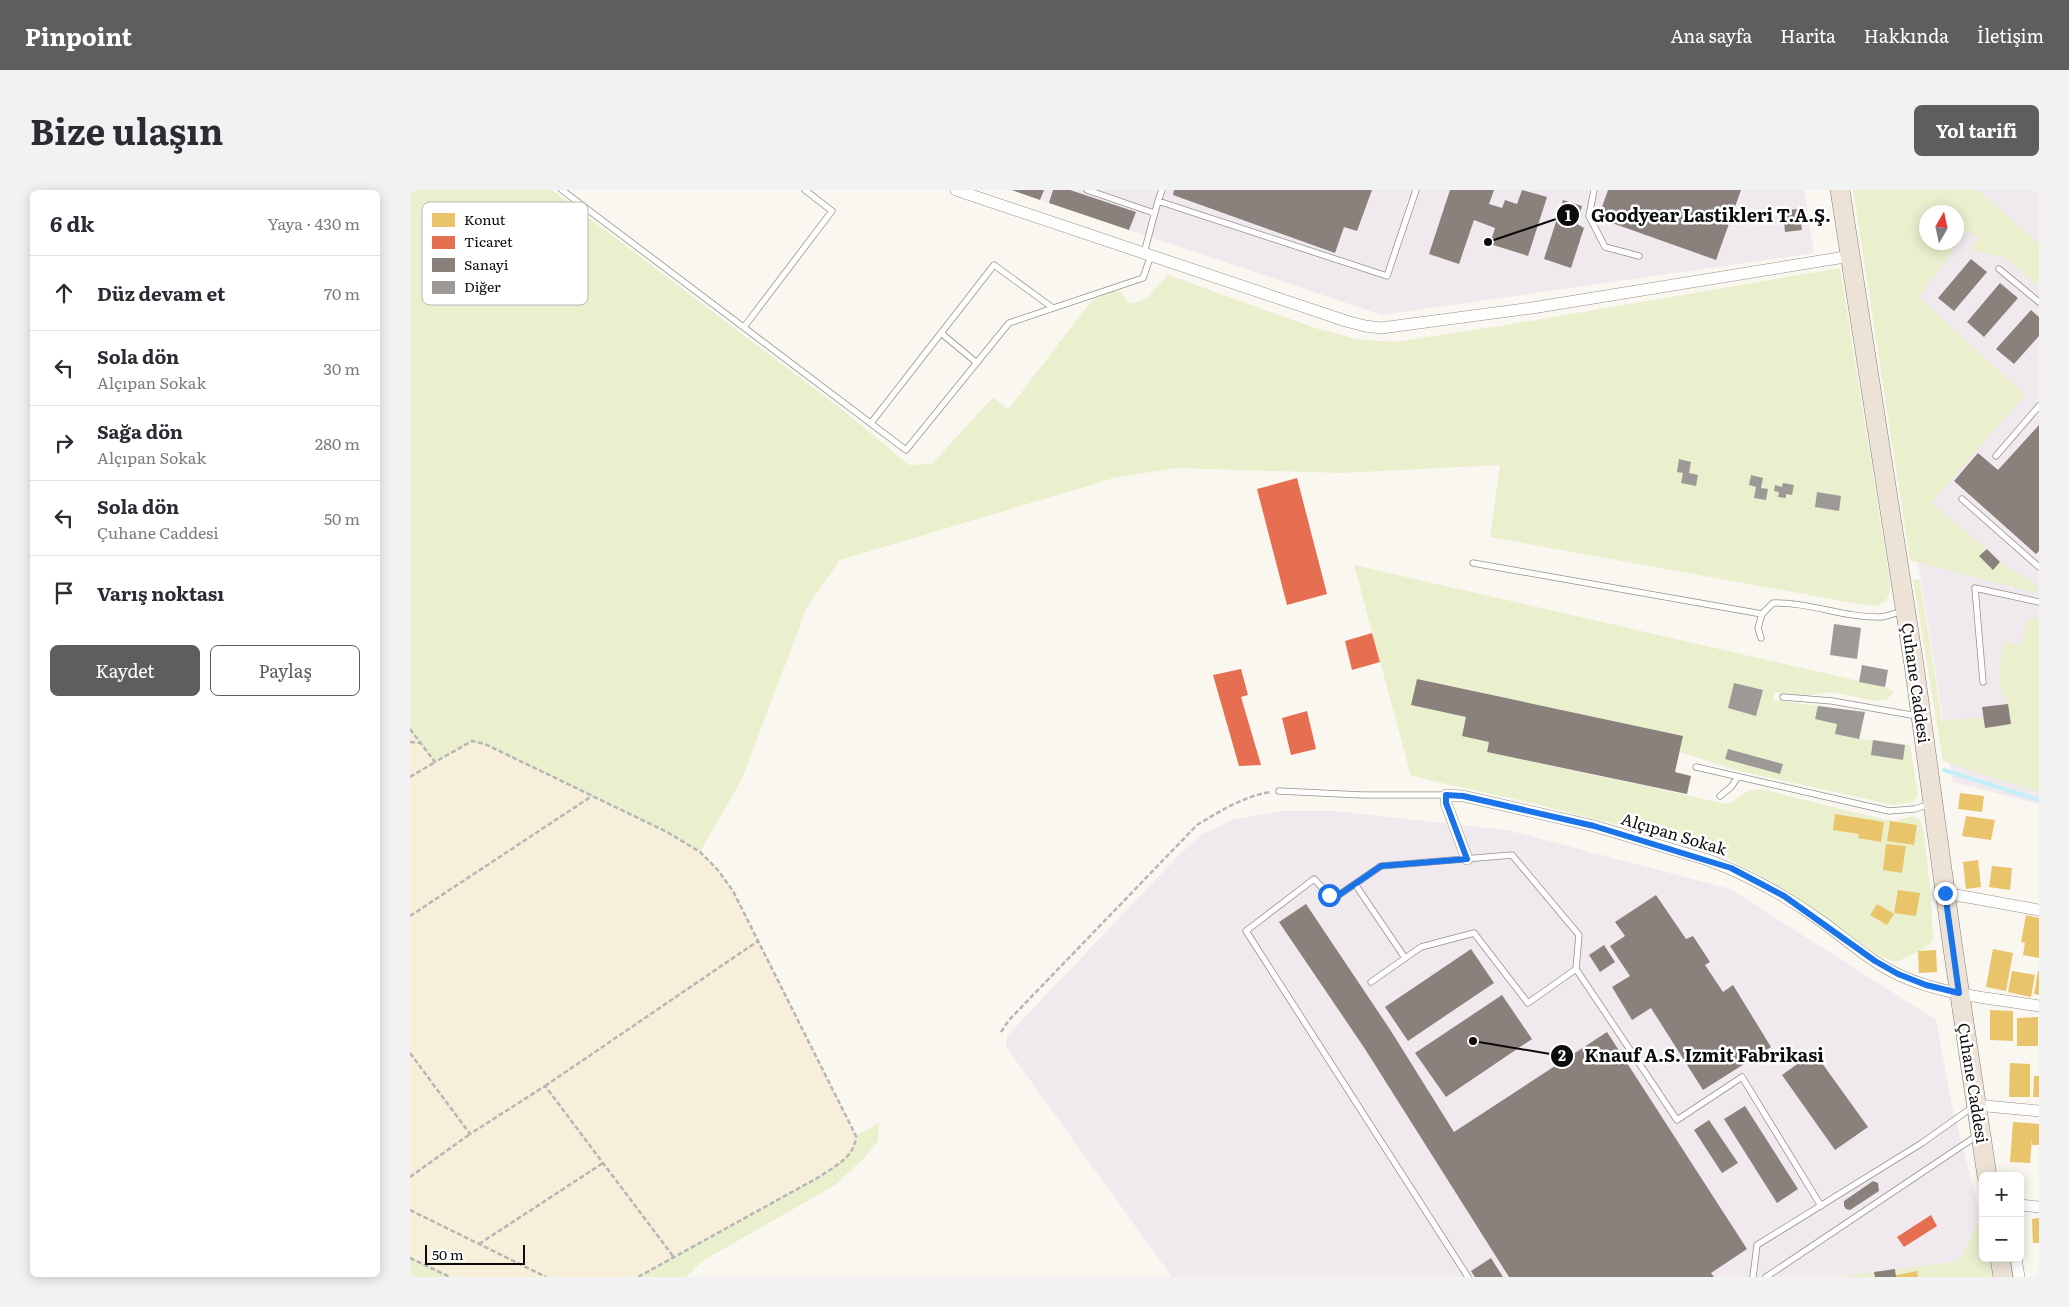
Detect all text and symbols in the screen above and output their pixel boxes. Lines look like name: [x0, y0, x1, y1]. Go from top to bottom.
text: Pinpoint: [25, 18, 132, 53]
text: Ana sayfa: [1670, 22, 1752, 49]
text: Harita: [1780, 22, 1836, 49]
text: Hakkında: [1864, 22, 1949, 49]
text: İletişim: [1977, 22, 2044, 49]
text: Bize ulaşın: [30, 104, 223, 156]
button: Yol tarifi: [1914, 105, 2039, 156]
callout: Goodyear Lastikleri T.A.Ş.: [1556, 199, 1841, 232]
text: Goodyear Lastikleri T.A.Ş.: [1591, 201, 1831, 228]
legend: [422, 202, 588, 305]
text: 1: [1565, 203, 1571, 226]
north arrow: [1919, 205, 1964, 250]
text: 6 dk: [50, 207, 94, 238]
text: Konut: [464, 209, 506, 229]
text: Yaya · 430 m: [268, 211, 360, 235]
text: Ticaret: [464, 231, 513, 251]
text: Sanayi: [464, 254, 509, 274]
text: Diğer: [464, 276, 501, 296]
icon: ahead: [50, 279, 78, 307]
text: Düz devam et: [97, 279, 225, 307]
text: 70 m: [324, 281, 360, 305]
text: Sola dön: [97, 342, 179, 370]
icon: left: [50, 354, 78, 382]
text: 30 m: [323, 356, 360, 380]
text: Alçıpan Sokak: [97, 370, 206, 394]
text: Sağa dön: [97, 417, 183, 445]
icon: right: [50, 429, 78, 457]
text: 280 m: [315, 431, 360, 455]
text: Alçıpan Sokak: [97, 445, 206, 469]
text: Sola dön: [97, 492, 179, 520]
icon: left: [50, 504, 78, 532]
text: 50 m: [324, 506, 360, 530]
text: Çuhane Caddesi: [97, 520, 219, 544]
icon: arrive: [50, 579, 78, 607]
text: Varış noktası: [97, 579, 224, 607]
street label: Çuhane Caddesi: [1897, 621, 1937, 745]
button: Kaydet: [50, 645, 200, 696]
button: Paylaş: [210, 645, 360, 696]
street label: Alçıpan Sokak: [1619, 806, 1730, 861]
route end: [1934, 882, 1957, 905]
route start: [1318, 884, 1341, 907]
street label: Çuhane Caddesi: [1953, 1021, 1995, 1145]
callout: Knauf A.S. Izmit Fabrikasi: [1550, 1039, 1834, 1072]
text: Knauf A.S. Izmit Fabrikasi: [1584, 1041, 1824, 1068]
text: 2: [1558, 1043, 1566, 1066]
map controls: [1979, 1172, 2024, 1262]
button: +: [1979, 1172, 2024, 1217]
button: −: [1979, 1217, 2024, 1262]
scale bar: [425, 1242, 525, 1265]
text: 50 m: [432, 1244, 464, 1264]

